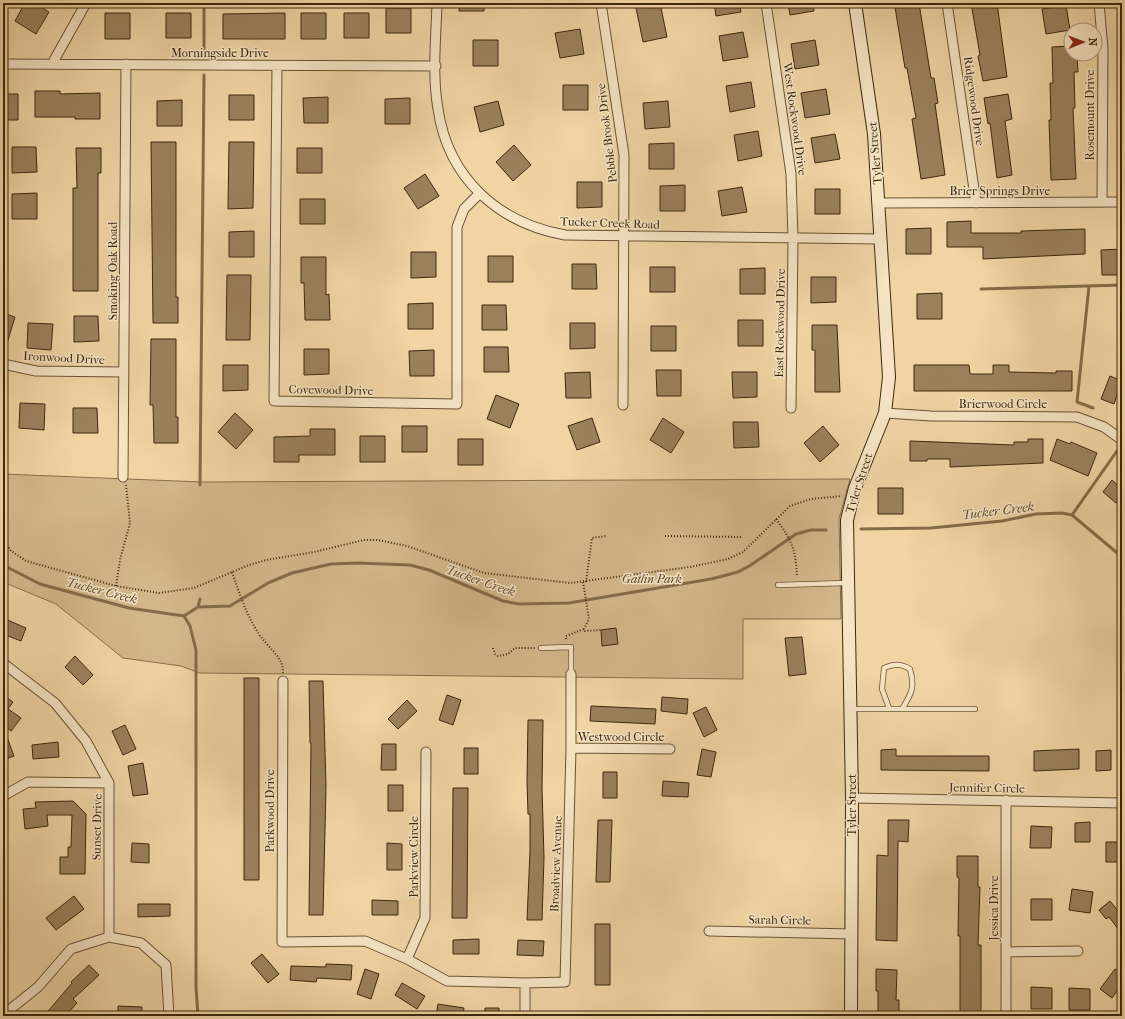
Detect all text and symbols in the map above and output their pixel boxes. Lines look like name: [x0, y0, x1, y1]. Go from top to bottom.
north arrow: [1063, 22, 1103, 62]
text: N: [1086, 38, 1099, 47]
street label: Morningside Drive: [171, 46, 269, 60]
street label: Ridgewood Drive: [961, 55, 987, 147]
street label: West Rockwood Drive: [780, 61, 810, 176]
street label: Rosemount Drive: [1083, 70, 1097, 160]
street label: Pebble Brook Drive: [594, 82, 620, 184]
street label: Tyler Street: [865, 120, 885, 185]
street label: Brier Springs Drive: [950, 184, 1051, 198]
street label: Tucker Creek Road: [560, 214, 661, 232]
street label: Smoking Oak Road: [106, 221, 120, 320]
street label: East Rockwood Drive: [772, 268, 788, 378]
street label: Ironwood Drive: [23, 349, 105, 367]
street label: Covewood Drive: [288, 382, 374, 398]
street label: Brierwood Circle: [959, 397, 1047, 411]
street label: Tyler Street: [843, 450, 876, 515]
water label: Tucker Creek: [961, 499, 1035, 522]
water label: Tucker Creek: [444, 562, 518, 599]
park label: Gatlin Park: [622, 572, 682, 586]
water label: Tucker Creek: [65, 574, 139, 607]
street label: Westwood Circle: [577, 730, 664, 744]
street label: Parkwood Drive: [263, 769, 277, 853]
street label: Tyler Street: [845, 773, 859, 836]
street label: Jennifer Circle: [948, 780, 1025, 796]
street label: Sunset Drive: [89, 794, 105, 860]
street label: Broadview Avenue: [547, 815, 565, 912]
street label: Parkview Circle: [407, 816, 421, 898]
street label: Jessica Drive: [987, 875, 1001, 942]
street label: Sarah Circle: [749, 912, 812, 928]

